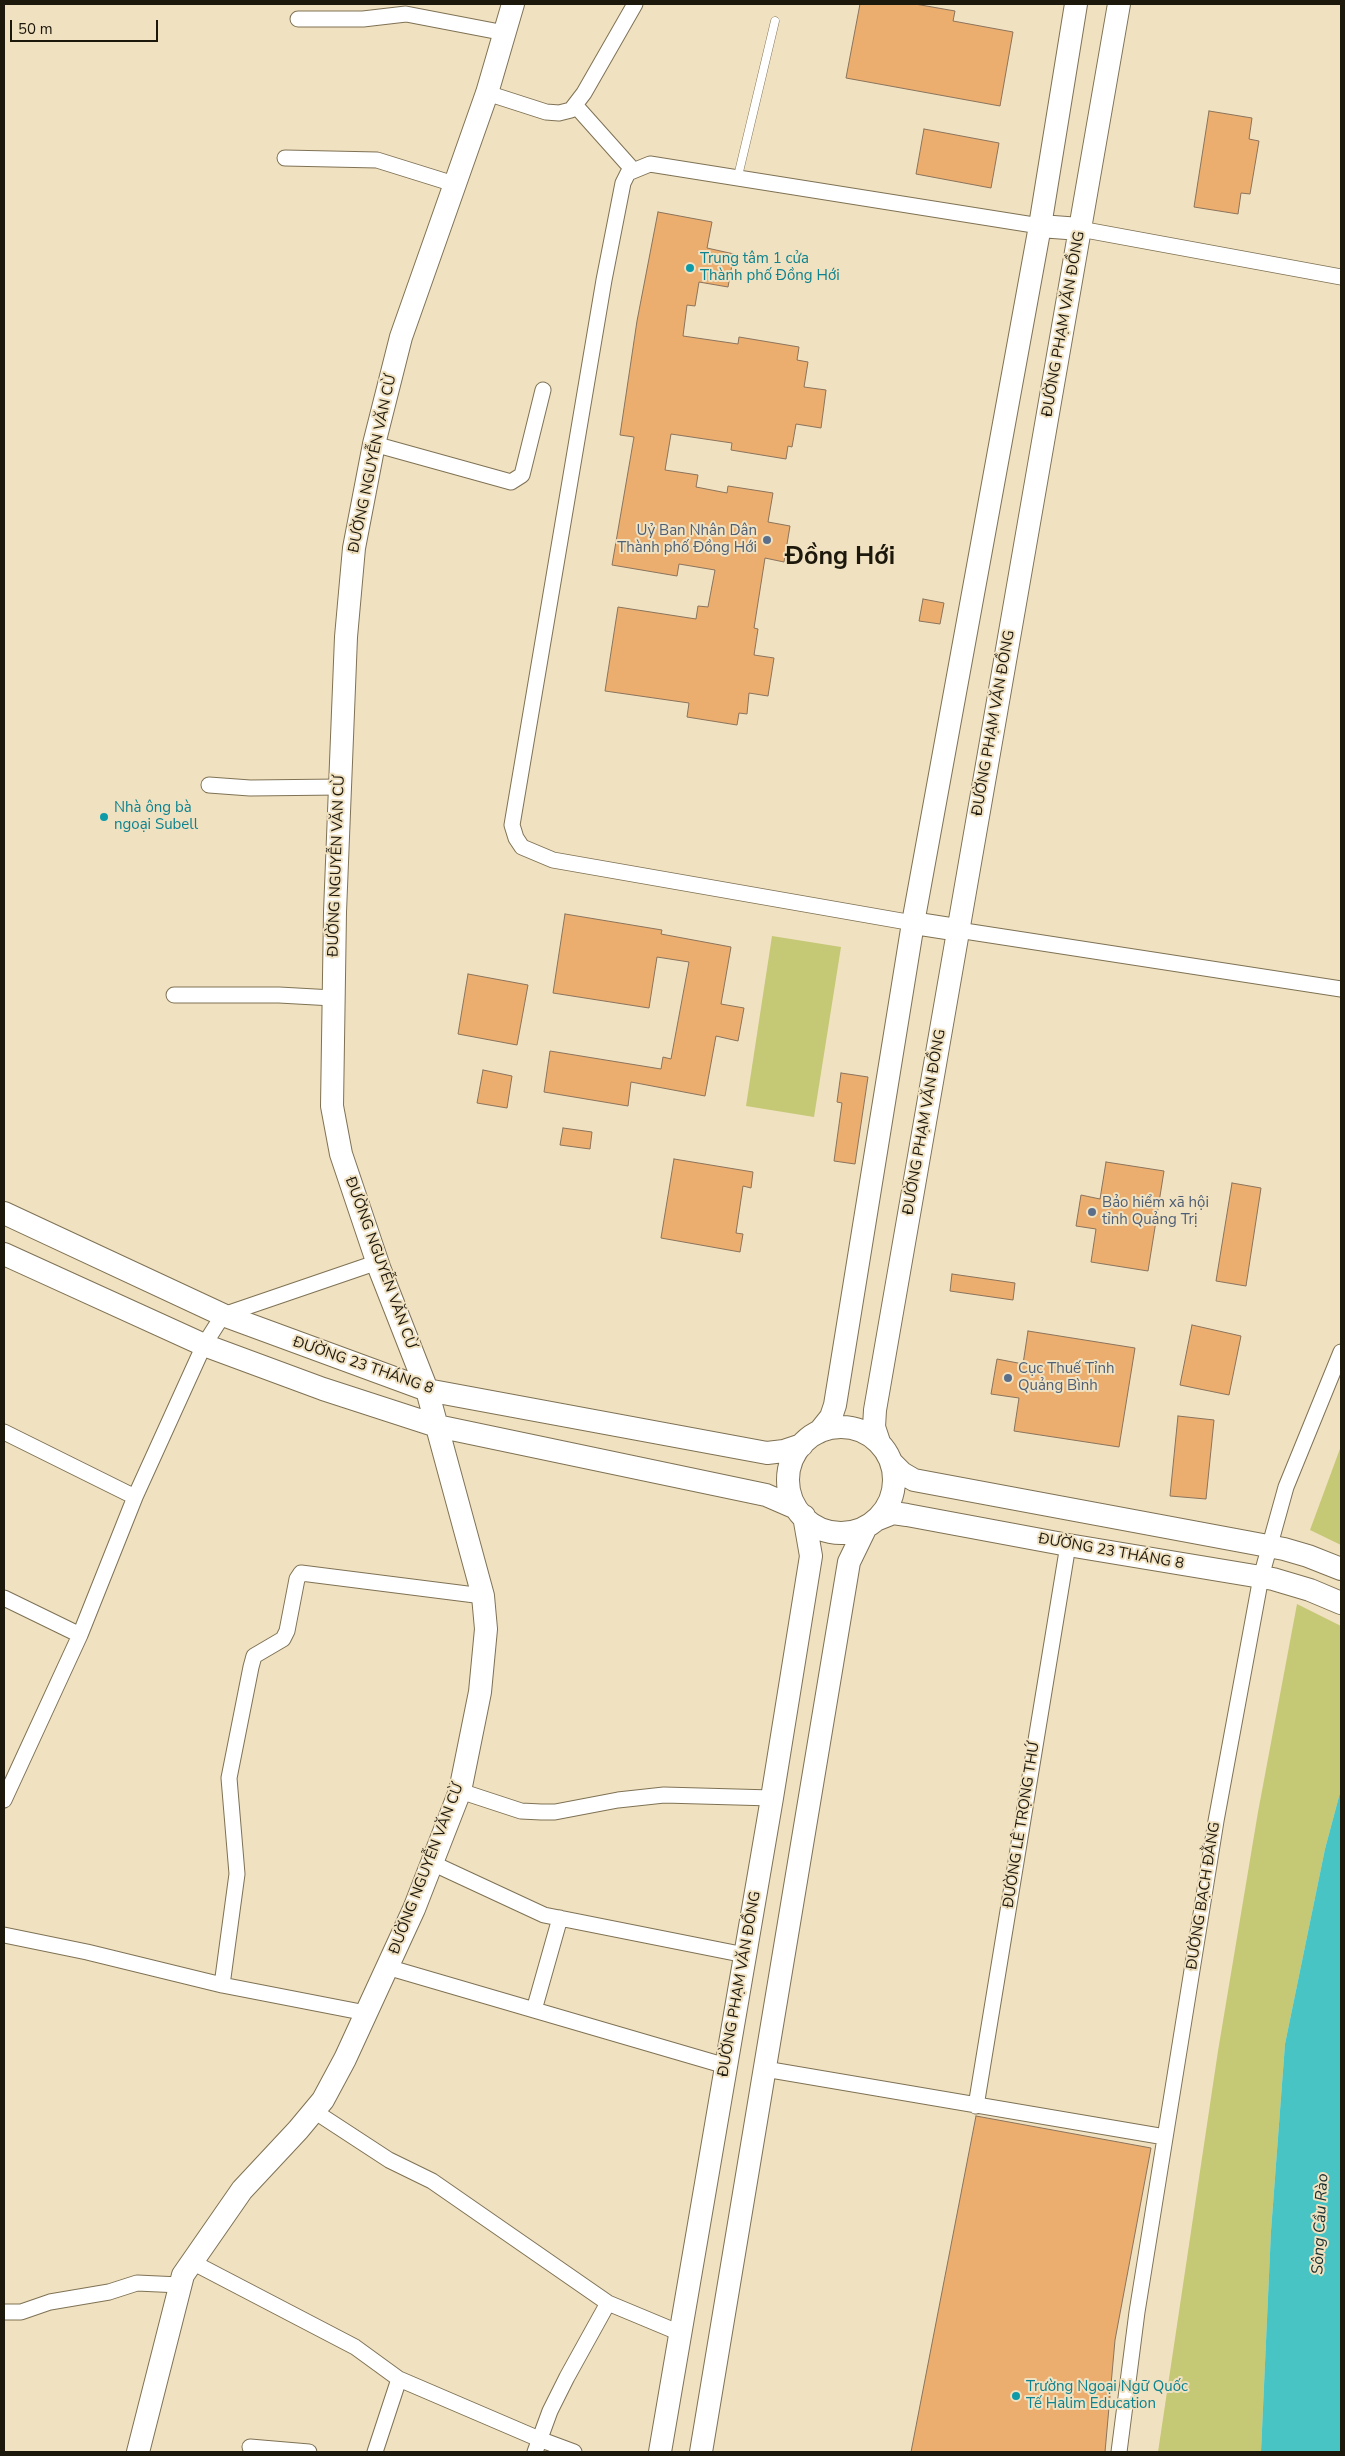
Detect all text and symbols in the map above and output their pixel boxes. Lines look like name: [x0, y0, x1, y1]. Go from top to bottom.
scale bar: [12, 10, 160, 42]
text: 50 m: [18, 19, 53, 39]
street label: ĐƯỜNG PHẠM VĂN ĐỒNG: [1039, 230, 1089, 418]
place label: Trung tâm 1 cửa Thành phố Đồng Hới: [700, 250, 840, 285]
marker: Trung tâm 1 cửa Thành phố Đồng Hới: [684, 262, 696, 274]
street label: ĐƯỜNG NGUYỄN VĂN CỪ: [345, 373, 401, 555]
place label: Uỷ Ban Nhân Dân Thành phố Đồng Hới: [617, 522, 757, 557]
marker: Uỷ Ban Nhân Dân Thành phố Đồng Hới: [761, 534, 773, 546]
district label: Đồng Hới: [785, 543, 895, 573]
street label: ĐƯỜNG PHẠM VĂN ĐỒNG: [969, 629, 1019, 817]
street label: ĐƯỜNG NGUYỄN VĂN CỪ: [325, 775, 349, 957]
place label: Nhà ông bà ngoại Subell: [114, 799, 198, 834]
marker: Nhà ông bà ngoại Subell: [98, 811, 110, 823]
street label: ĐƯỜNG PHẠM VĂN ĐỒNG: [900, 1028, 950, 1216]
street label: ĐƯỜNG NGUYỄN VĂN CỪ: [340, 1175, 420, 1351]
place label: Bảo hiểm xã hội tỉnh Quảng Trị: [1102, 1194, 1209, 1229]
marker: Bảo hiểm xã hội tỉnh Quảng Trị: [1086, 1206, 1098, 1218]
street label: ĐƯỜNG 23 THÁNG 8: [290, 1333, 436, 1399]
place label: Cục Thuế Tỉnh Quảng Bình: [1018, 1360, 1114, 1395]
marker: Cục Thuế Tỉnh Quảng Bình: [1002, 1372, 1014, 1384]
street label: ĐƯỜNG 23 THÁNG 8: [1037, 1530, 1185, 1574]
street label: ĐƯỜNG LÊ TRỌNG THỨ: [1000, 1741, 1044, 1909]
street label: ĐƯỜNG NGUYỄN VĂN CỪ: [386, 1781, 468, 1957]
street label: ĐƯỜNG BẠCH ĐẰNG: [1183, 1821, 1225, 1971]
street label: ĐƯỜNG PHẠM VĂN ĐỒNG: [715, 1890, 765, 2078]
water label: Sông Cầu Rào: [1309, 2173, 1333, 2275]
place label: Trường Ngoại Ngữ Quốc Tế Halim Education: [1026, 2378, 1188, 2413]
marker: Trường Ngoại Ngữ Quốc Tế Halim Education: [1010, 2390, 1022, 2402]

